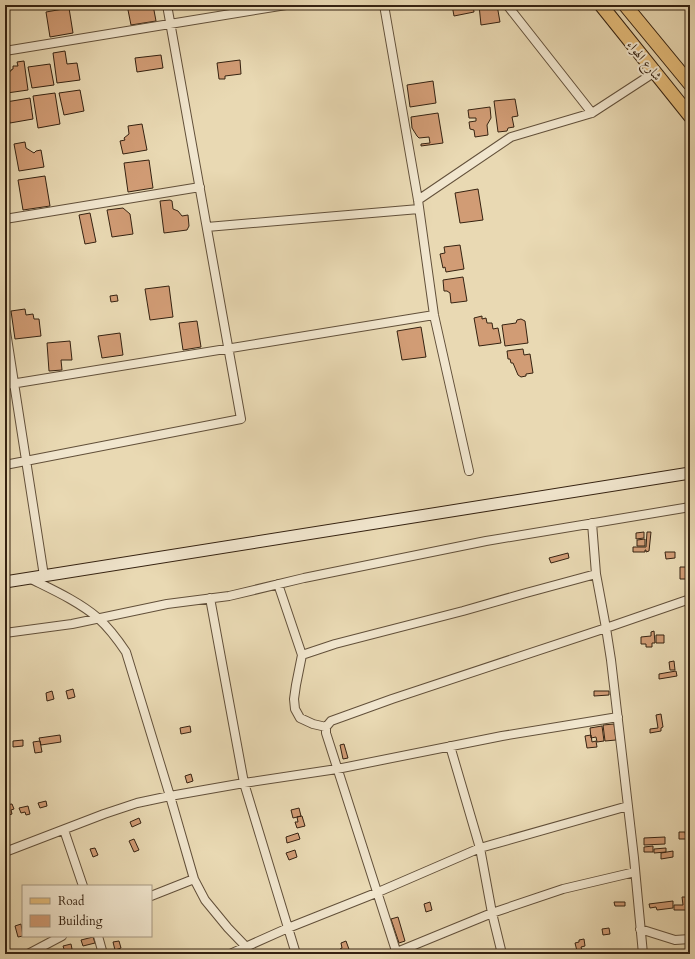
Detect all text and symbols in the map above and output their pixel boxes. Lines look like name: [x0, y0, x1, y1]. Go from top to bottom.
street label: شارع الهواء: [621, 37, 666, 86]
legend: [22, 885, 152, 937]
text: Road: [58, 893, 85, 909]
text: Building: [58, 913, 103, 929]

